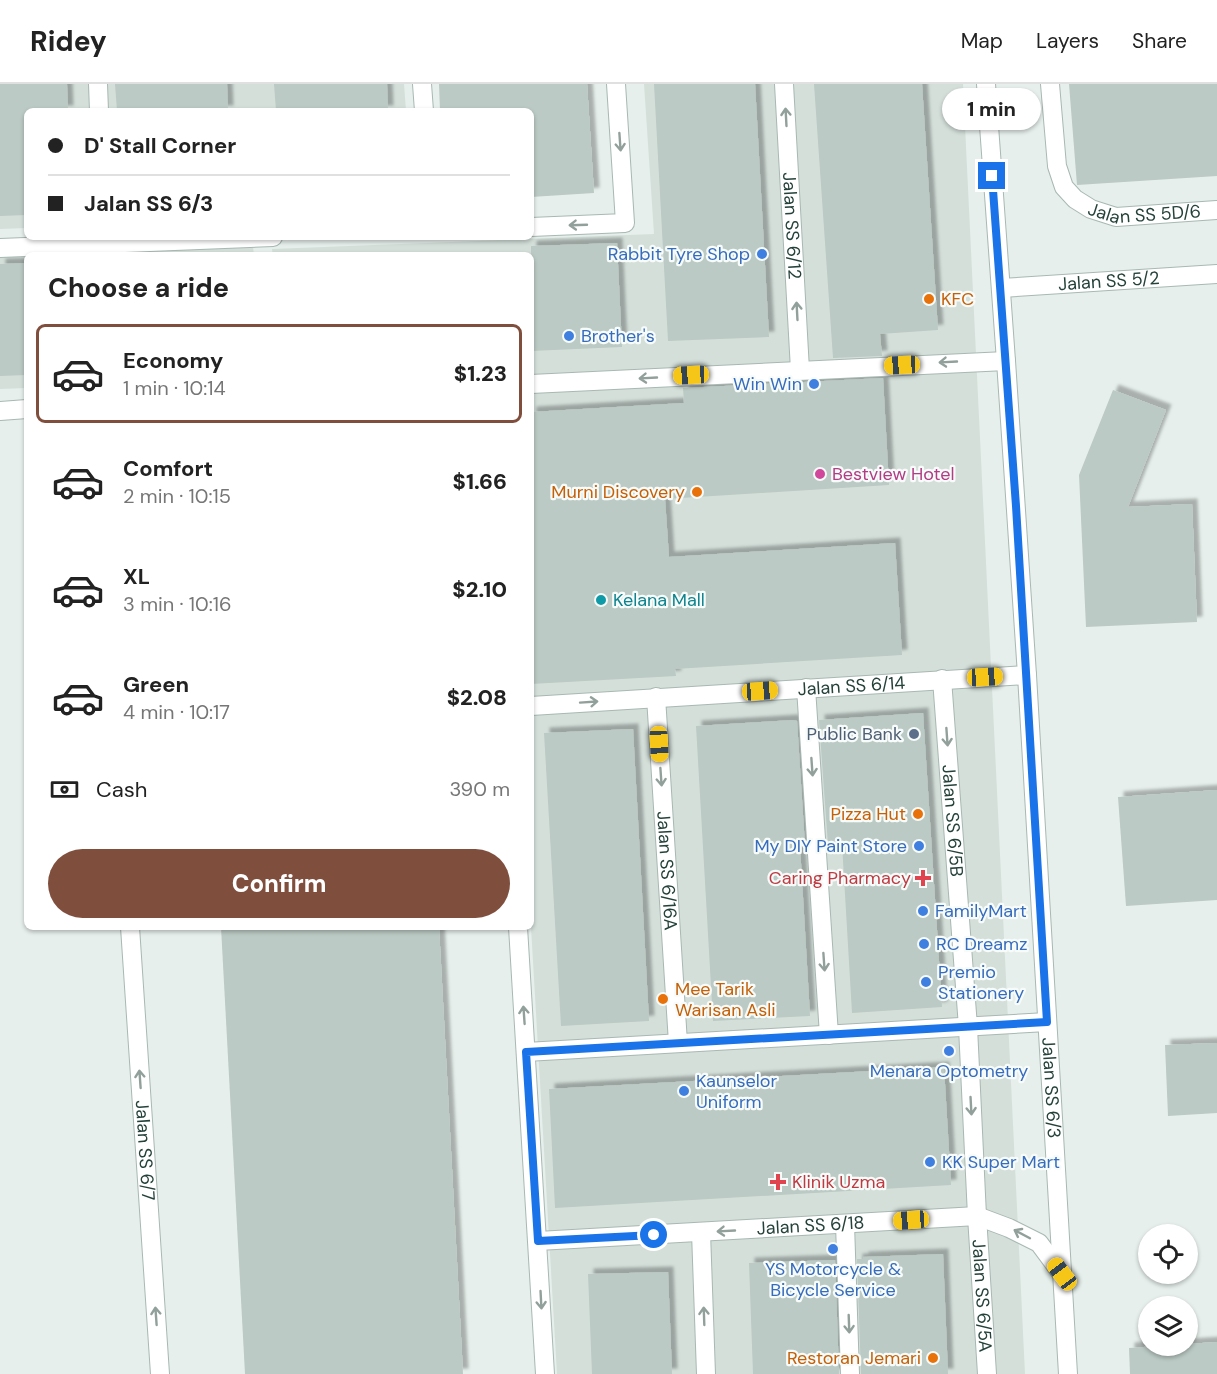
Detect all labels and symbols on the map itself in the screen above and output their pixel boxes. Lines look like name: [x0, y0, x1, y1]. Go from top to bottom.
callout: 1 min: [942, 89, 1042, 131]
one-way arrow: [780, 107, 791, 127]
one-way arrow: [615, 132, 626, 152]
route end: [978, 162, 1005, 189]
street label: Jalan SS 6/12: [777, 172, 807, 280]
street label: Jalan SS 5D/6: [1085, 197, 1202, 230]
one-way arrow: [569, 219, 589, 231]
place label: Rabbit Tyre Shop: [608, 242, 750, 266]
marker: Rabbit Tyre Shop: [755, 247, 769, 261]
street label: Jalan SS 5/2: [1057, 266, 1160, 296]
place label: KFC: [941, 287, 974, 311]
marker: KFC: [922, 292, 936, 306]
one-way arrow: [791, 302, 802, 322]
place label: Brother's: [581, 324, 655, 348]
marker: Brother's: [562, 329, 576, 343]
car: [884, 355, 920, 375]
one-way arrow: [938, 357, 958, 368]
car: [673, 365, 709, 385]
one-way arrow: [639, 372, 659, 383]
place label: Win Win: [733, 372, 802, 396]
marker: Win Win: [807, 377, 821, 391]
place label: Bestview Hotel: [832, 462, 955, 486]
marker: Bestview Hotel: [813, 467, 827, 481]
place label: Murni Discovery: [551, 480, 685, 504]
marker: Murni Discovery: [690, 485, 704, 499]
place label: Kelana Mall: [613, 588, 705, 612]
marker: Kelana Mall: [594, 593, 608, 607]
car: [967, 667, 1003, 687]
street label: Jalan SS 6/14: [797, 671, 906, 701]
car: [741, 681, 779, 701]
one-way arrow: [579, 696, 599, 707]
place label: Public Bank: [807, 722, 902, 746]
car: [649, 726, 669, 762]
marker: Public Bank: [907, 727, 921, 741]
one-way arrow: [941, 727, 952, 747]
one-way arrow: [806, 756, 817, 776]
street label: Jalan SS 6/5B: [936, 764, 969, 878]
one-way arrow: [656, 766, 667, 786]
place label: Pizza Hut: [831, 802, 906, 826]
marker: Pizza Hut: [911, 807, 925, 821]
street label: Jalan SS 6/16A: [651, 810, 683, 931]
place label: My DIY Paint Store: [754, 834, 907, 858]
marker: My DIY Paint Store: [912, 839, 926, 853]
place label: Caring Pharmacy: [769, 866, 911, 890]
marker: Caring Pharmacy: [916, 871, 930, 885]
place label: FamilyMart: [935, 899, 1027, 923]
marker: FamilyMart: [916, 904, 930, 918]
place label: RC Dreamz: [936, 932, 1027, 956]
marker: RC Dreamz: [917, 937, 931, 951]
one-way arrow: [819, 951, 830, 971]
place label: Premio Stationery: [938, 960, 1024, 1005]
marker: Premio Stationery: [919, 975, 933, 989]
place label: Mee Tarik Warisan Asli: [675, 977, 776, 1022]
marker: Mee Tarik Warisan Asli: [656, 992, 670, 1006]
one-way arrow: [518, 1006, 529, 1026]
street label: Jalan SS 6/3: [1036, 1037, 1066, 1139]
marker: Menara Optometry: [942, 1044, 956, 1058]
place label: Menara Optometry: [870, 1059, 1028, 1083]
place label: Kaunselor Uniform: [696, 1069, 778, 1114]
one-way arrow: [135, 1070, 146, 1090]
marker: Kaunselor Uniform: [677, 1084, 691, 1098]
one-way arrow: [966, 1095, 977, 1115]
street label: Jalan SS 6/7: [130, 1099, 160, 1202]
place label: KK Super Mart: [942, 1150, 1060, 1174]
marker: KK Super Mart: [923, 1155, 937, 1169]
place label: Klinik Uzma: [792, 1170, 885, 1194]
marker: Klinik Uzma: [769, 1173, 787, 1191]
street label: Jalan SS 6/18: [756, 1210, 865, 1241]
car: [892, 1210, 930, 1230]
route start: [640, 1221, 667, 1248]
one-way arrow: [716, 1225, 736, 1236]
one-way arrow: [1013, 1228, 1031, 1239]
street label: Jalan SS 6/5A: [967, 1239, 998, 1353]
marker: YS Motorcycle & Bicycle Service: [826, 1242, 840, 1256]
car: [1044, 1254, 1080, 1294]
place label: YS Motorcycle & Bicycle Service: [765, 1257, 901, 1302]
one-way arrow: [536, 1289, 547, 1309]
one-way arrow: [151, 1306, 162, 1326]
one-way arrow: [698, 1306, 709, 1326]
one-way arrow: [843, 1314, 854, 1334]
place label: Restoran Jemari: [787, 1346, 921, 1370]
marker: Restoran Jemari: [926, 1351, 940, 1365]

